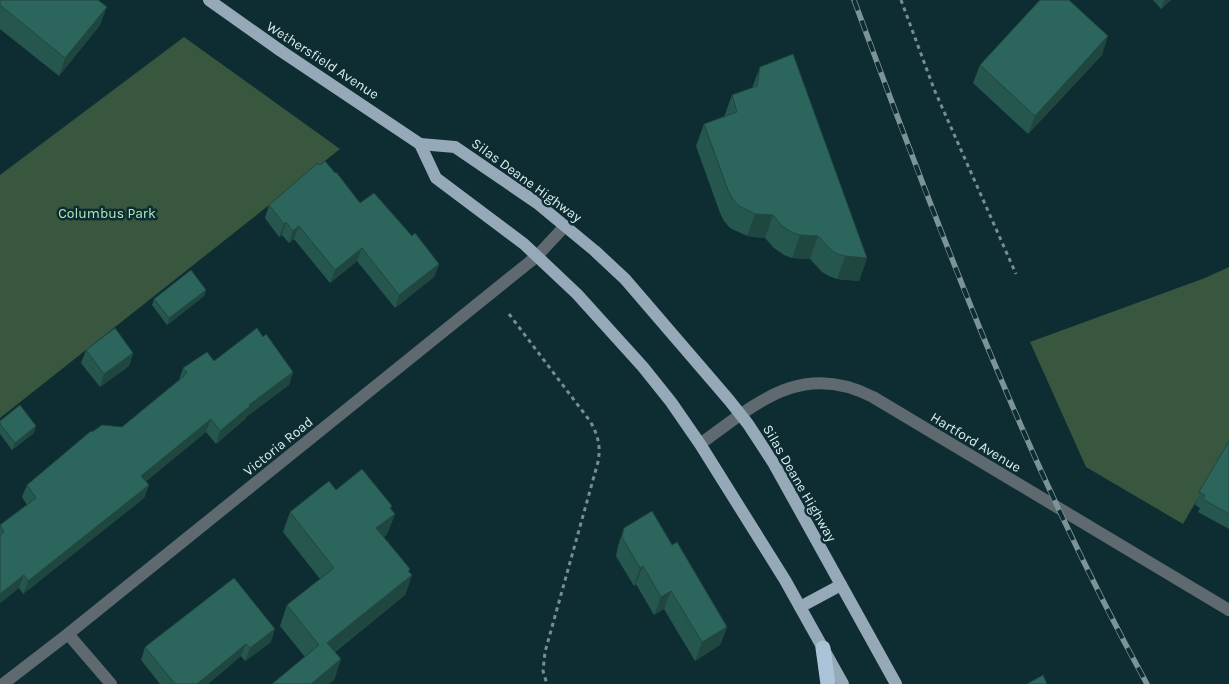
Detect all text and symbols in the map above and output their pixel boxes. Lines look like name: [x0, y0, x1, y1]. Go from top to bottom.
street label: Wethersfield Avenue: [263, 18, 382, 103]
street label: Silas Deane Highway: [468, 135, 586, 226]
park label: Columbus Park: [58, 205, 156, 222]
street label: Hartford Avenue: [927, 409, 1024, 476]
street label: Victoria Road: [240, 413, 317, 480]
street label: Silas Deane Highway: [759, 422, 840, 545]

